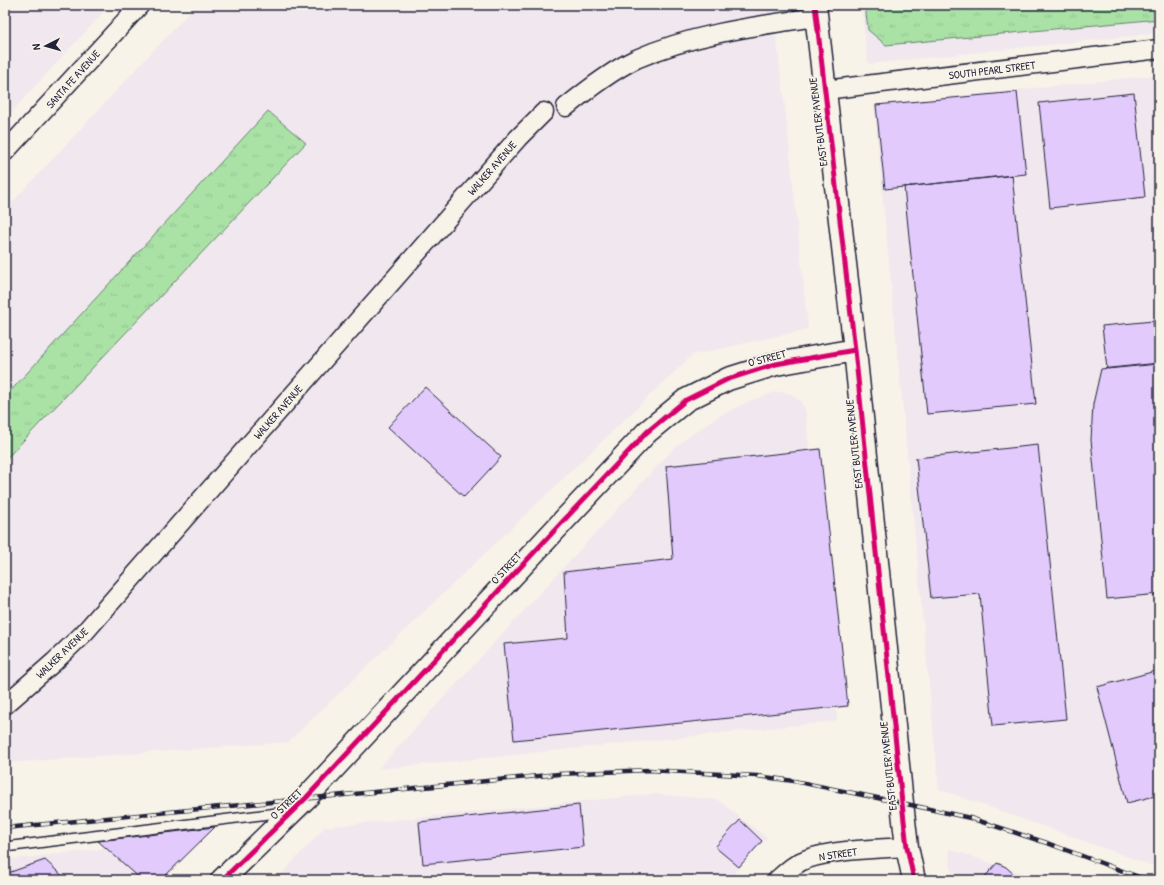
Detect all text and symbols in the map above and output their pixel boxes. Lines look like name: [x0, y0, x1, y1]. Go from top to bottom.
north arrow: [26, 26, 66, 66]
text: N: [29, 43, 43, 51]
street label: SANTA FE AVENUE: [43, 47, 103, 111]
street label: SOUTH PEARL STREET: [948, 58, 1037, 82]
street label: EAST BUTLER AVENUE: [806, 77, 830, 167]
street label: WALKER AVENUE: [465, 138, 520, 198]
street label: O STREET: [746, 346, 788, 370]
street label: WALKER AVENUE: [251, 382, 306, 442]
street label: EAST BUTLER AVENUE: [842, 399, 866, 489]
street label: O STREET: [488, 548, 525, 587]
street label: WALKER AVENUE: [33, 624, 91, 682]
street label: EAST BUTLER AVENUE: [876, 721, 900, 811]
street label: O STREET: [267, 785, 305, 822]
street label: N STREET: [818, 844, 859, 864]

